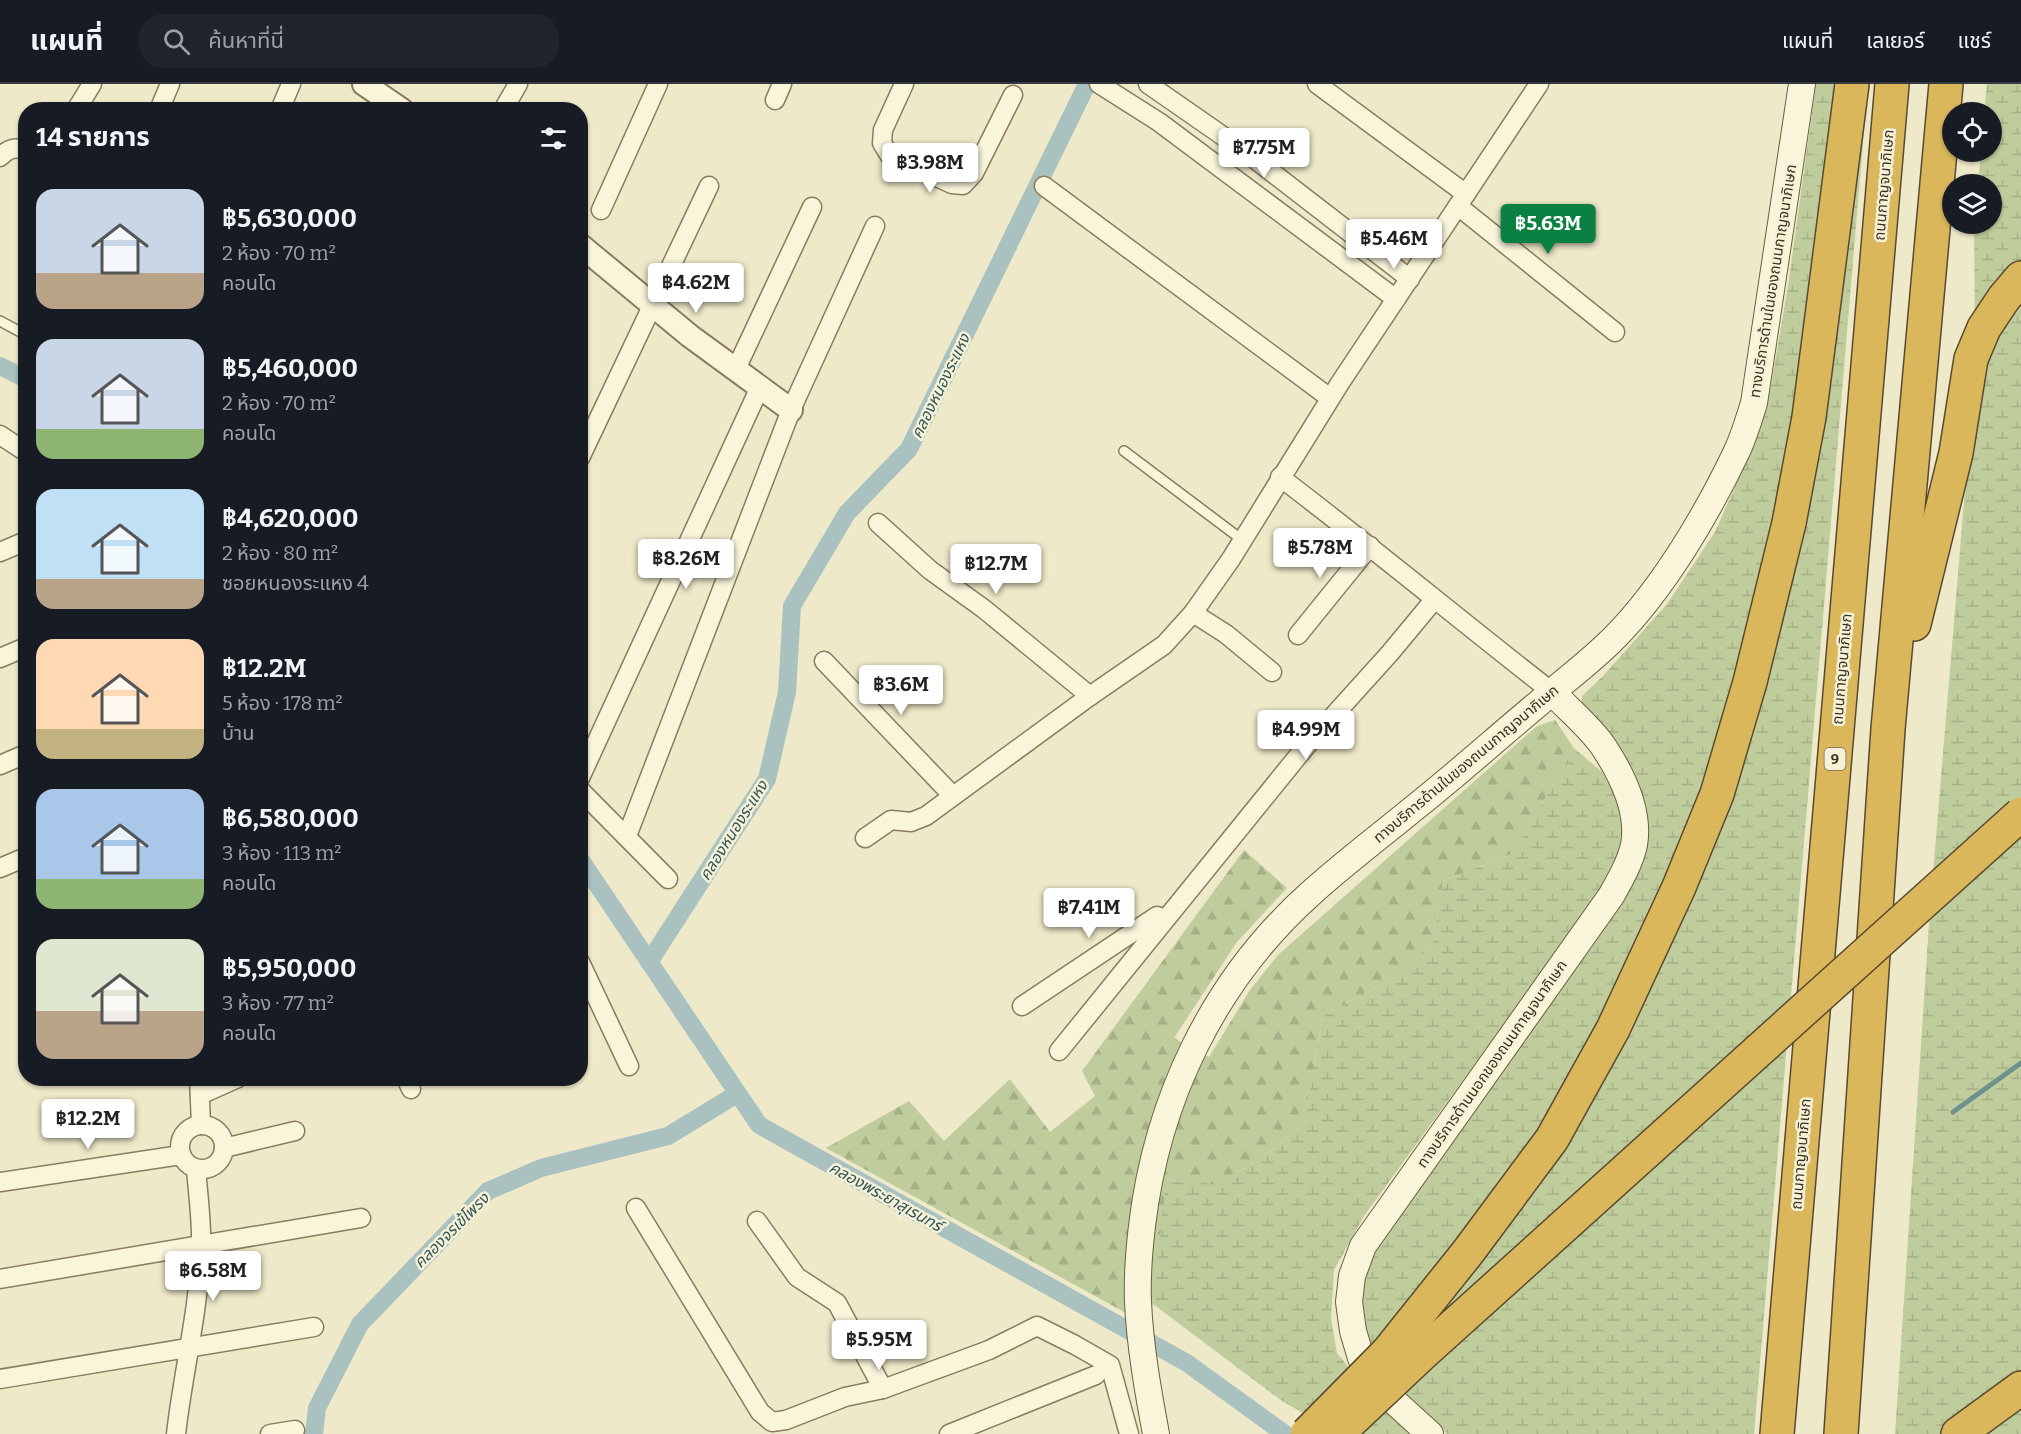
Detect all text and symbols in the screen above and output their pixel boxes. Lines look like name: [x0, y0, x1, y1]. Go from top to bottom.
search box: [139, 14, 559, 68]
text: แผนที่: [30, 24, 103, 57]
icon: search: [160, 25, 193, 58]
text: ค้นหาที่นี่: [208, 27, 284, 54]
text: แผนที่: [1782, 28, 1833, 54]
text: เลเยอร์: [1866, 28, 1925, 54]
text: แชร์: [1958, 28, 1991, 54]
map controls: [1942, 102, 2002, 234]
button: locate: [1942, 102, 2002, 162]
text: 14 รายการ: [36, 122, 150, 153]
icon: filters: [537, 122, 570, 155]
pin: ฿7.75M: [1215, 128, 1313, 179]
street label: ถนนกาญจนาภิเษก: [1870, 129, 1898, 241]
text: ฿7.75M: [1233, 135, 1295, 159]
pin: ฿3.98M: [881, 143, 979, 194]
text: ฿3.98M: [896, 150, 964, 174]
street label: ทางบริการด้านในของถนนกาญจนาภิเษก: [1746, 163, 1800, 399]
button: layers: [1942, 174, 2002, 234]
text: ฿5,630,000: [222, 203, 357, 234]
pin: ฿5.63M: [1499, 204, 1597, 255]
text: ฿5.63M: [1515, 211, 1581, 235]
icon: home: [84, 213, 156, 285]
pin: ฿5.46M: [1345, 219, 1443, 270]
text: ฿5.46M: [1360, 226, 1428, 250]
text: 2 ห้อง · 70 m²: [222, 241, 336, 265]
pin: ฿4.62M: [647, 263, 745, 314]
text: ฿4.62M: [662, 270, 730, 294]
text: คอนโด: [222, 271, 276, 295]
water label: คลองหนองระแหง: [907, 330, 975, 442]
text: ฿5,460,000: [222, 353, 358, 384]
icon: home: [84, 363, 156, 435]
text: 2 ห้อง · 70 m²: [222, 391, 336, 415]
text: คอนโด: [222, 421, 276, 445]
text: ฿4,620,000: [222, 503, 358, 534]
icon: home: [84, 513, 156, 585]
pin: ฿5.78M: [1271, 528, 1369, 579]
text: ฿5.78M: [1287, 535, 1353, 559]
pin: ฿8.26M: [637, 539, 735, 590]
text: 2 ห้อง · 80 m²: [222, 541, 338, 565]
pin: ฿12.7M: [947, 544, 1045, 595]
text: ฿8.26M: [652, 546, 720, 570]
text: ฿12.7M: [964, 551, 1028, 575]
text: ซอยหนองระแหง 4: [222, 571, 369, 595]
street label: ถนนกาญจนาภิเษก: [1828, 613, 1856, 725]
text: ฿12.2M: [222, 653, 306, 684]
icon: home: [84, 663, 156, 735]
pin: ฿3.6M: [859, 665, 943, 716]
text: ฿3.6M: [873, 672, 929, 696]
street label: ทางบริการด้านในของถนนกาญจนาภิเษก: [1370, 681, 1562, 847]
text: 5 ห้อง · 178 m²: [222, 691, 343, 715]
pin: ฿4.99M: [1257, 710, 1355, 761]
text: ฿4.99M: [1271, 717, 1341, 741]
text: บ้าน: [222, 721, 254, 745]
road number: 9: [1824, 748, 1846, 770]
water label: คลองหนองระแหง: [695, 776, 772, 884]
text: ฿6,580,000: [222, 803, 359, 834]
icon: home: [84, 813, 156, 885]
text: 3 ห้อง · 113 m²: [222, 841, 341, 865]
text: คอนโด: [222, 871, 276, 895]
pin: ฿7.41M: [1040, 888, 1138, 939]
text: ฿7.41M: [1058, 895, 1121, 919]
text: ฿5,950,000: [222, 953, 356, 984]
street label: ทางบริการด้านนอกของถนนกาญจนาภิเษก: [1413, 957, 1571, 1171]
icon: home: [84, 963, 156, 1035]
text: 3 ห้อง · 77 m²: [222, 991, 334, 1015]
text: คอนโด: [222, 1021, 276, 1045]
street label: ถนนกาญจนาภิเษก: [1787, 1098, 1815, 1210]
pin: ฿12.2M: [39, 1099, 137, 1150]
text: ฿12.2M: [56, 1106, 120, 1130]
water label: คลองพระยาสุเรนทร์: [826, 1158, 949, 1238]
water label: คลองจรเข้โพรง: [410, 1188, 494, 1272]
pin: ฿6.58M: [164, 1251, 262, 1302]
text: ฿6.58M: [179, 1258, 247, 1282]
pin: ฿5.95M: [830, 1320, 928, 1371]
text: ฿5.95M: [846, 1327, 912, 1351]

